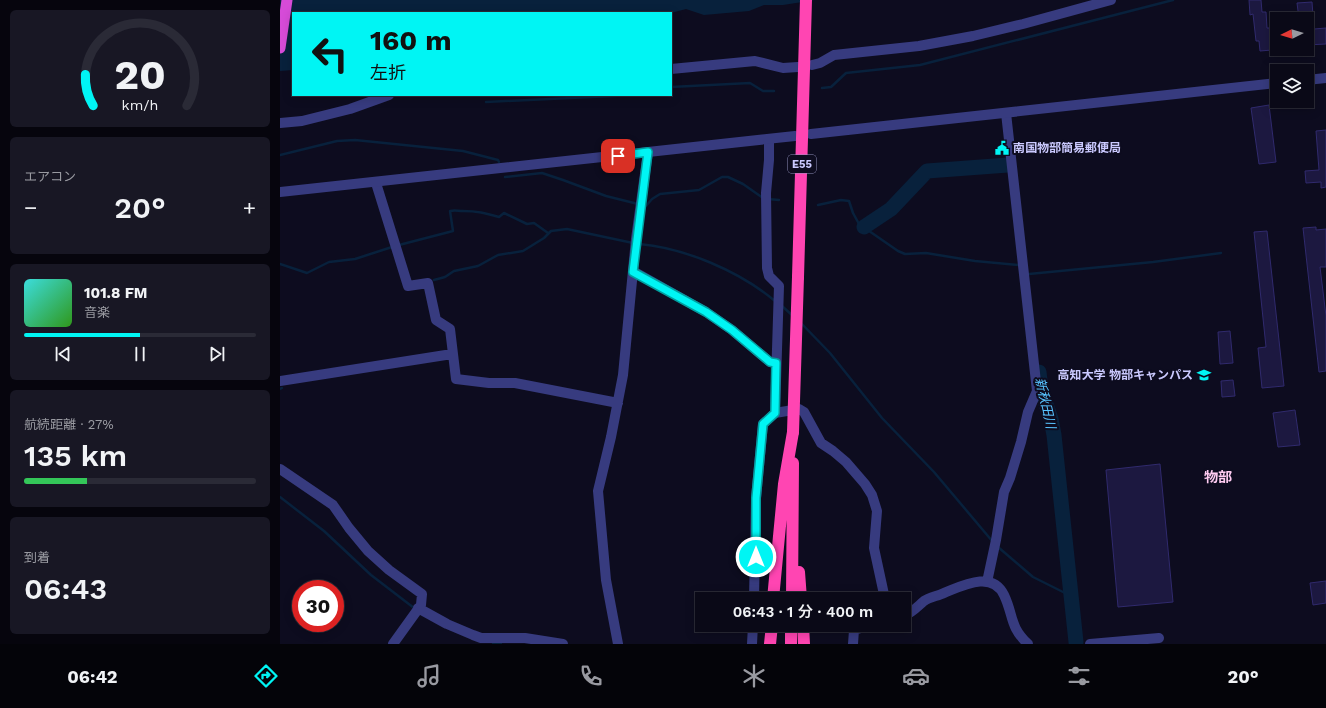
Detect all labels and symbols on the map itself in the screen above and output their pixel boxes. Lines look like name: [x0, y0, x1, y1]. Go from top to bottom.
north arrow: [1270, 12, 1314, 56]
pin: [601, 139, 635, 173]
public building icon: 南国物部簡易郵便局: [994, 140, 1010, 156]
place label: 南国物部簡易郵便局: [1013, 141, 1121, 155]
road number: E55: [788, 155, 816, 173]
school or university icon: 高知大学 物部キャンパス: [1196, 367, 1212, 383]
place label: 高知大学 物部キャンパス: [1058, 368, 1193, 382]
water label: 新秋田川: [1032, 376, 1059, 432]
district label: 物部: [1204, 469, 1232, 485]
position arrow: [735, 536, 777, 578]
speed limit sign: 30: [292, 580, 344, 632]

